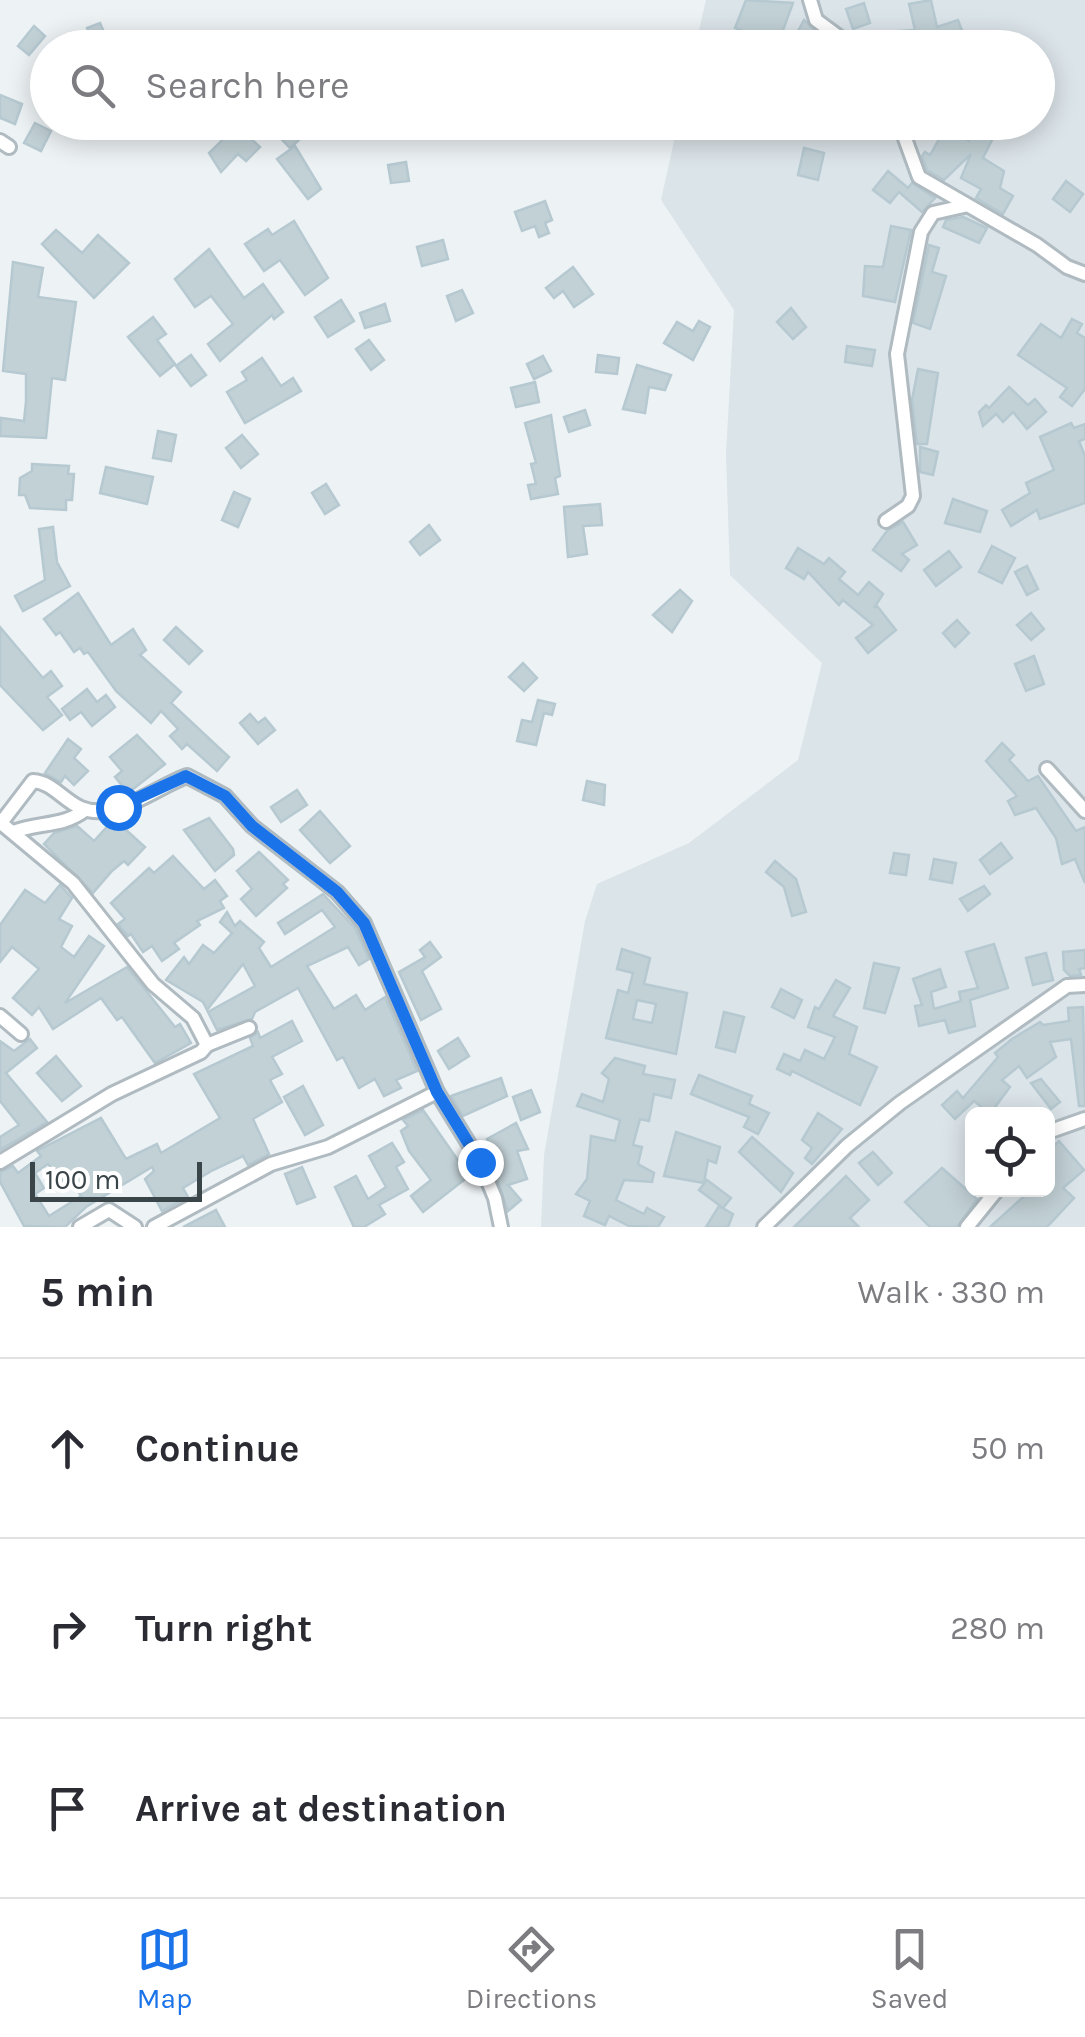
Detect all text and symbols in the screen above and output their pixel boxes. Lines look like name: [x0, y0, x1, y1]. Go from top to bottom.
search box: [30, 30, 1055, 140]
icon: search: [65, 58, 120, 113]
text: Search here: [145, 63, 349, 108]
route start: [96, 785, 142, 831]
map controls: [965, 1107, 1055, 1197]
button: locate: [965, 1107, 1055, 1197]
route end: [458, 1140, 504, 1186]
scale bar: [30, 1157, 202, 1202]
text: 100 m: [45, 1163, 120, 1196]
text: 5 min: [40, 1267, 155, 1317]
text: Walk · 330 m: [858, 1274, 1045, 1311]
icon: ahead: [40, 1421, 95, 1476]
text: Continue: [135, 1426, 299, 1471]
text: 50 m: [970, 1430, 1045, 1467]
icon: right: [40, 1601, 95, 1656]
text: Turn right: [135, 1606, 312, 1651]
text: 280 m: [950, 1610, 1045, 1647]
icon: arrive: [40, 1781, 95, 1836]
text: Arrive at destination: [135, 1786, 507, 1831]
tab: Map: [137, 1922, 192, 2015]
tab: Directions: [466, 1922, 597, 2015]
tab: Saved: [871, 1922, 948, 2015]

